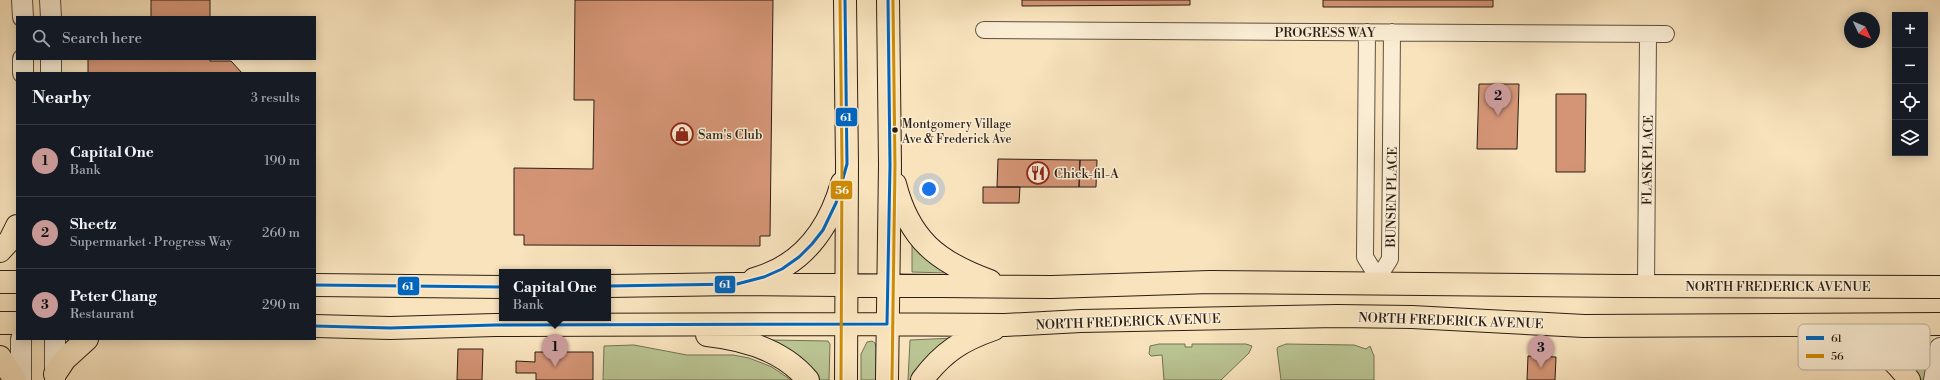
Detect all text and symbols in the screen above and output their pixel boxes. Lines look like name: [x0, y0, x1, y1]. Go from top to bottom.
north arrow: [1844, 12, 1880, 48]
map controls: [1892, 12, 1928, 156]
button: +: [1892, 12, 1928, 48]
search box: [16, 16, 316, 60]
street label: PROGRESS WAY: [1274, 25, 1377, 41]
icon: search: [30, 27, 52, 49]
text: Search here: [62, 29, 142, 48]
button: −: [1892, 48, 1928, 84]
pin: 2: [1485, 83, 1511, 116]
button: locate: [1892, 84, 1928, 120]
text: Nearby: [32, 87, 91, 109]
text: 3 results: [251, 90, 300, 106]
line badge: 61: [835, 107, 858, 127]
text: 61: [840, 111, 853, 125]
street label: FLASK PLACE: [1639, 115, 1657, 205]
place label: Montgomery Village Ave & Frederick Ave: [901, 117, 1012, 147]
button: layers: [1892, 120, 1928, 156]
shop icon: Sam's Club: [669, 121, 695, 147]
marker: Montgomery Village Ave & Frederick Ave: [890, 125, 900, 135]
place label: Sam's Club: [698, 127, 762, 143]
text: Capital One: [70, 143, 154, 162]
street label: BUNSEN PLACE: [1383, 146, 1401, 249]
text: 1: [42, 153, 48, 169]
text: 190 m: [264, 153, 300, 169]
restaurant icon: Chick-fil-A: [1025, 160, 1051, 186]
text: Bank: [70, 162, 100, 178]
place label: Chick-fil-A: [1054, 166, 1120, 182]
your location: [919, 179, 939, 199]
line badge: 56: [830, 180, 853, 200]
text: 56: [835, 184, 849, 198]
text: Sheetz: [70, 215, 116, 234]
text: 2: [41, 225, 49, 241]
text: 260 m: [262, 225, 300, 241]
text: Supermarket · Progress Way: [70, 234, 232, 250]
popup: [499, 269, 611, 321]
line badge: 61: [714, 275, 736, 294]
line badge: 61: [397, 276, 420, 296]
text: Capital One: [513, 278, 597, 297]
text: 61: [719, 278, 732, 292]
street label: NORTH FREDERICK AVENUE: [1685, 279, 1871, 295]
text: 61: [402, 280, 415, 294]
text: Peter Chang: [70, 287, 157, 306]
text: 3: [41, 297, 49, 313]
text: 290 m: [262, 297, 300, 313]
text: Bank: [513, 297, 543, 313]
text: Restaurant: [70, 306, 135, 322]
street label: NORTH FREDERICK AVENUE: [1358, 310, 1544, 332]
street label: NORTH FREDERICK AVENUE: [1035, 311, 1221, 333]
legend: [1798, 324, 1930, 370]
text: 61: [1831, 332, 1842, 346]
pin: 1: [542, 334, 568, 367]
pin: 3: [1528, 335, 1554, 368]
text: 56: [1831, 350, 1844, 364]

